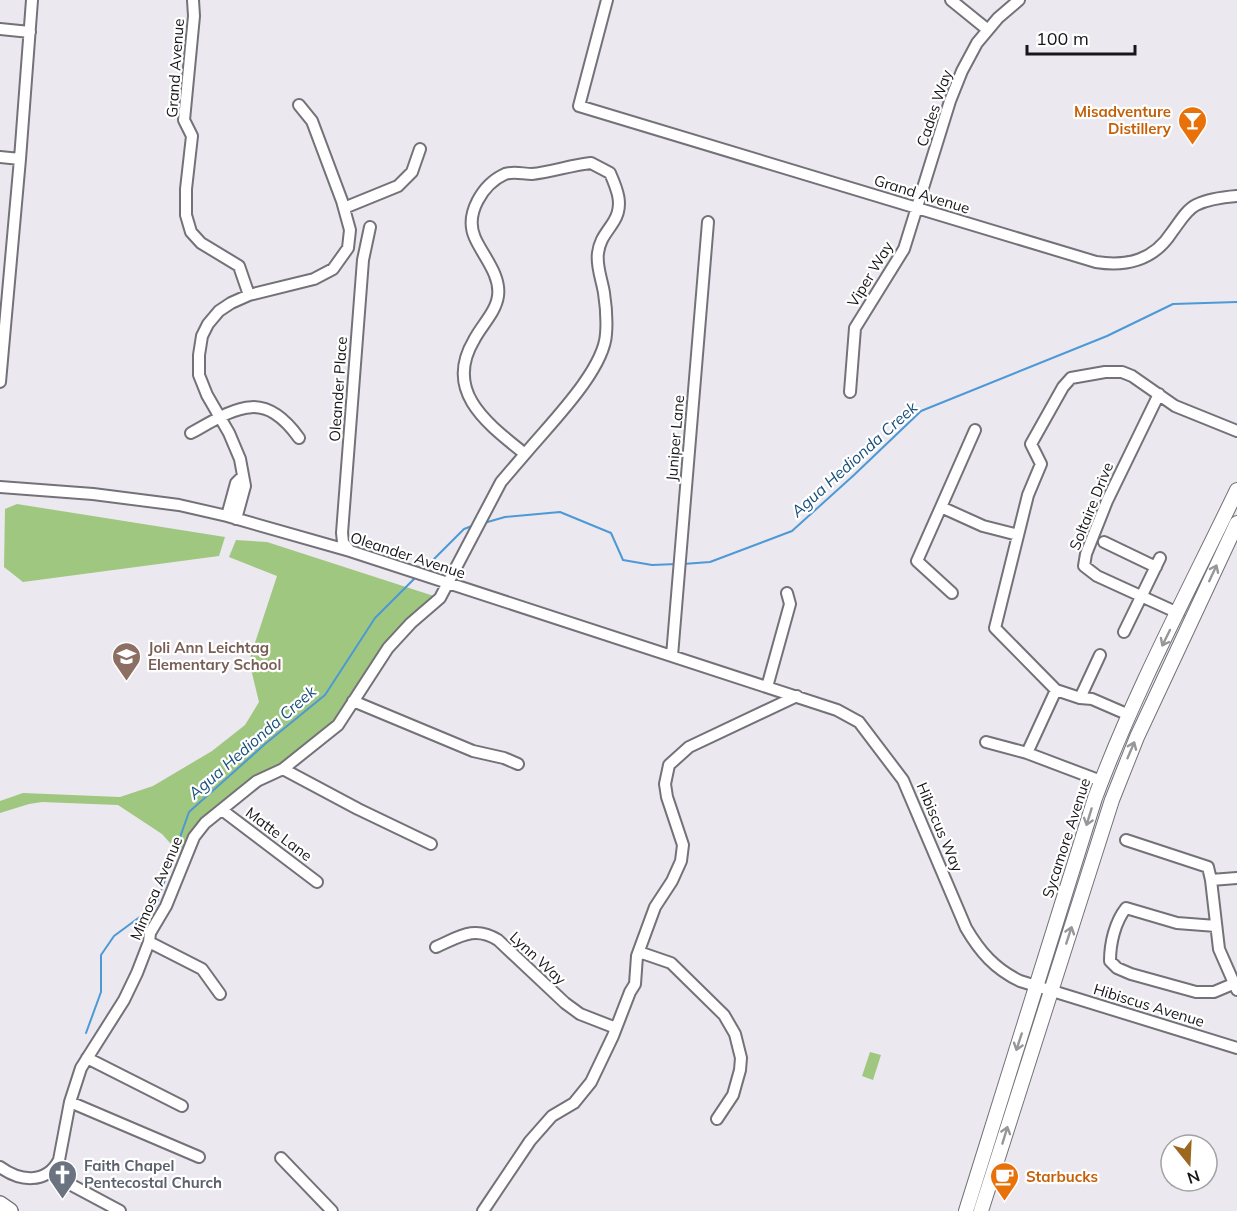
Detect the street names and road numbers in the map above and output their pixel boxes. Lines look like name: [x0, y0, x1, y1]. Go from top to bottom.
street label: Grand Avenue: [162, 18, 188, 118]
street label: Cades Way: [912, 67, 956, 149]
street label: Grand Avenue: [872, 170, 972, 218]
street label: Viper Way: [843, 238, 897, 310]
street label: Oleander Place: [325, 336, 351, 442]
street label: Juniper Lane: [662, 394, 688, 482]
street label: Soltaire Drive: [1065, 459, 1117, 553]
street label: Oleander Avenue: [348, 527, 468, 583]
street label: Sycamore Avenue: [1038, 776, 1094, 900]
street label: Hibiscus Way: [913, 779, 967, 875]
street label: Matte Lane: [242, 803, 316, 865]
street label: Mimosa Avenue: [126, 833, 186, 943]
street label: Lynn Way: [506, 927, 570, 989]
street label: Hibiscus Avenue: [1091, 979, 1207, 1031]

